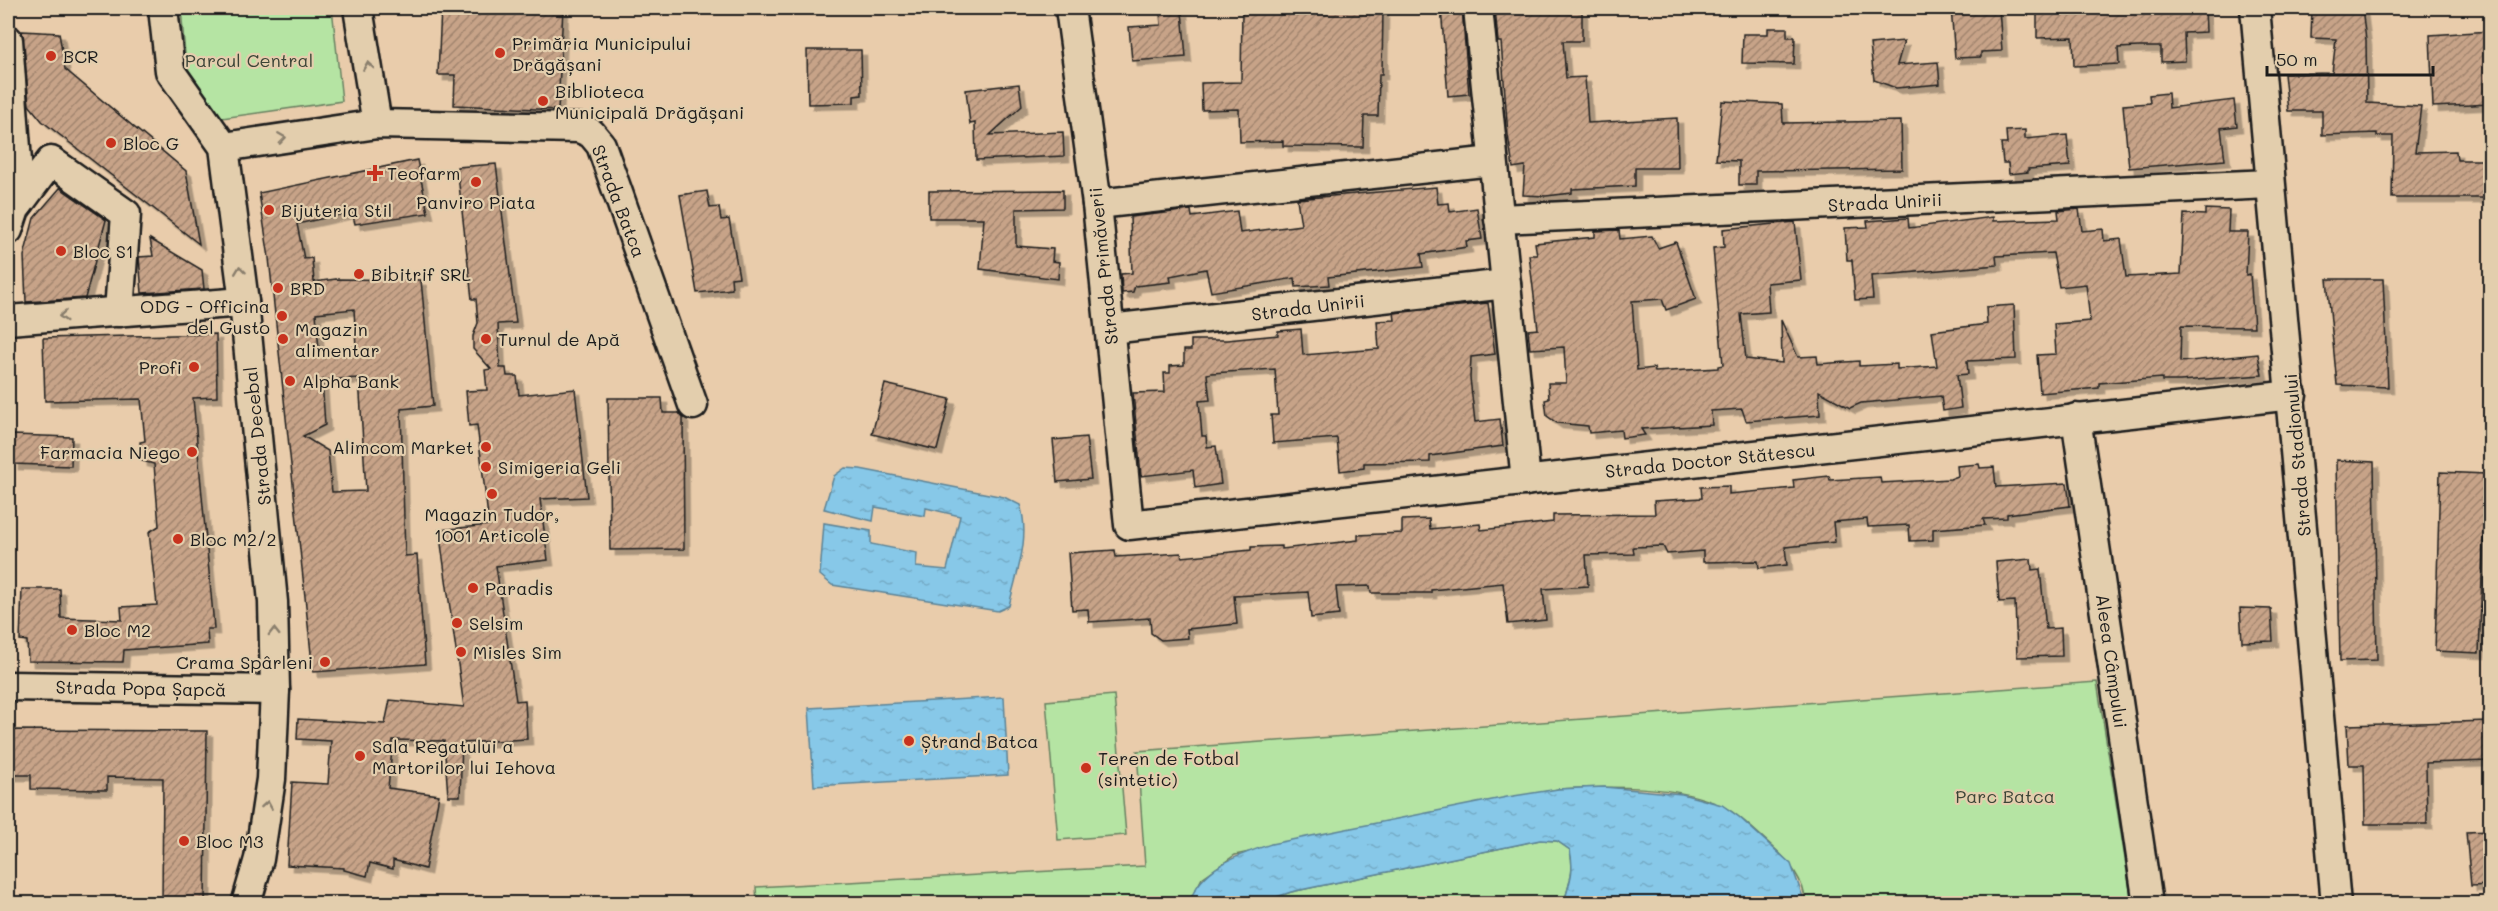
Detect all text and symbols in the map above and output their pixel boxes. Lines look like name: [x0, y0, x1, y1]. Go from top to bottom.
place label: Primăria Municipului Drăgășani: [512, 31, 691, 76]
scale bar: [2267, 39, 2434, 77]
place label: BCR: [63, 44, 99, 68]
marker: Primăria Municipului Drăgășani: [493, 46, 507, 60]
text: 50 m: [2276, 47, 2318, 71]
park label: Parcul Central: [185, 48, 313, 72]
marker: BCR: [44, 49, 58, 63]
one-way arrow: [362, 62, 375, 72]
place label: Biblioteca Municipală Drăgășani: [555, 79, 744, 124]
marker: Biblioteca Municipală Drăgășani: [536, 94, 550, 108]
place label: Bloc G: [123, 131, 179, 155]
one-way arrow: [278, 133, 287, 145]
marker: Bloc G: [104, 136, 118, 150]
street label: Strada Batca: [587, 141, 651, 261]
place label: Teofarm: [387, 161, 460, 185]
marker: Teofarm: [368, 166, 382, 180]
marker: Panviro Piata: [469, 175, 483, 189]
street label: Strada Primăverii: [1083, 186, 1123, 346]
street label: Strada Unirii: [1827, 187, 1943, 217]
place label: Panviro Piata: [416, 190, 536, 214]
place label: Bijuteria Stil: [281, 198, 392, 222]
marker: Bijuteria Stil: [262, 203, 276, 217]
place label: Bloc S1: [73, 239, 134, 263]
marker: Bloc S1: [54, 244, 68, 258]
place label: Bibitrif SRL: [371, 262, 472, 286]
one-way arrow: [234, 266, 246, 275]
marker: Bibitrif SRL: [352, 267, 366, 281]
place label: BRD: [290, 276, 325, 300]
marker: BRD: [271, 281, 285, 295]
street label: Strada Unirii: [1250, 288, 1366, 326]
place label: ODG - Officina del Gusto: [140, 294, 270, 339]
one-way arrow: [59, 309, 68, 322]
marker: ODG - Officina del Gusto: [275, 309, 289, 323]
place label: Magazin alimentar: [295, 317, 380, 362]
place label: Turnul de Apă: [498, 327, 620, 351]
marker: Magazin alimentar: [276, 332, 290, 346]
marker: Turnul de Apă: [479, 332, 493, 346]
place label: Profi: [139, 355, 182, 379]
marker: Profi: [187, 360, 201, 374]
street label: Strada Decebal: [238, 366, 276, 506]
place label: Alpha Bank: [302, 369, 399, 393]
street label: Strada Stadionului: [2278, 373, 2316, 537]
marker: Alpha Bank: [283, 374, 297, 388]
place label: Alimcom Market: [333, 435, 474, 459]
street label: Strada Doctor Stătescu: [1604, 437, 1816, 483]
place label: Farmacia Niego: [40, 440, 180, 464]
marker: Alimcom Market: [479, 440, 493, 454]
marker: Farmacia Niego: [185, 445, 199, 459]
place label: Simigeria Geli: [498, 455, 621, 479]
marker: Simigeria Geli: [479, 460, 493, 474]
marker: Magazin Tudor, 1001 Articole: [485, 487, 499, 501]
place label: Magazin Tudor, 1001 Articole: [425, 502, 559, 547]
place label: Bloc M2/2: [190, 527, 277, 551]
marker: Bloc M2/2: [171, 532, 185, 546]
place label: Paradis: [485, 576, 553, 600]
marker: Paradis: [466, 581, 480, 595]
street label: Aleea Câmpului: [2091, 592, 2133, 730]
place label: Selsim: [469, 611, 523, 635]
marker: Selsim: [450, 616, 464, 630]
place label: Bloc M2: [84, 618, 151, 642]
marker: Bloc M2: [65, 623, 79, 637]
one-way arrow: [268, 627, 280, 636]
place label: Misles Sim: [473, 640, 562, 664]
marker: Misles Sim: [454, 645, 468, 659]
place label: Crama Spârleni: [176, 650, 313, 674]
marker: Crama Spârleni: [318, 655, 332, 669]
street label: Strada Popa Șapcă: [55, 675, 227, 701]
place label: Ștrand Batca: [921, 729, 1039, 753]
place label: Sala Regatului a Martorilor lui Iehova: [372, 734, 556, 779]
marker: Ștrand Batca: [902, 734, 916, 748]
place label: Teren de Fotbal (sintetic): [1098, 746, 1239, 791]
marker: Sala Regatului a Martorilor lui Iehova: [353, 749, 367, 763]
marker: Teren de Fotbal (sintetic): [1079, 761, 1093, 775]
park label: Parc Batca: [1955, 784, 2055, 808]
one-way arrow: [260, 801, 272, 810]
place label: Bloc M3: [196, 829, 264, 853]
marker: Bloc M3: [177, 834, 191, 848]

